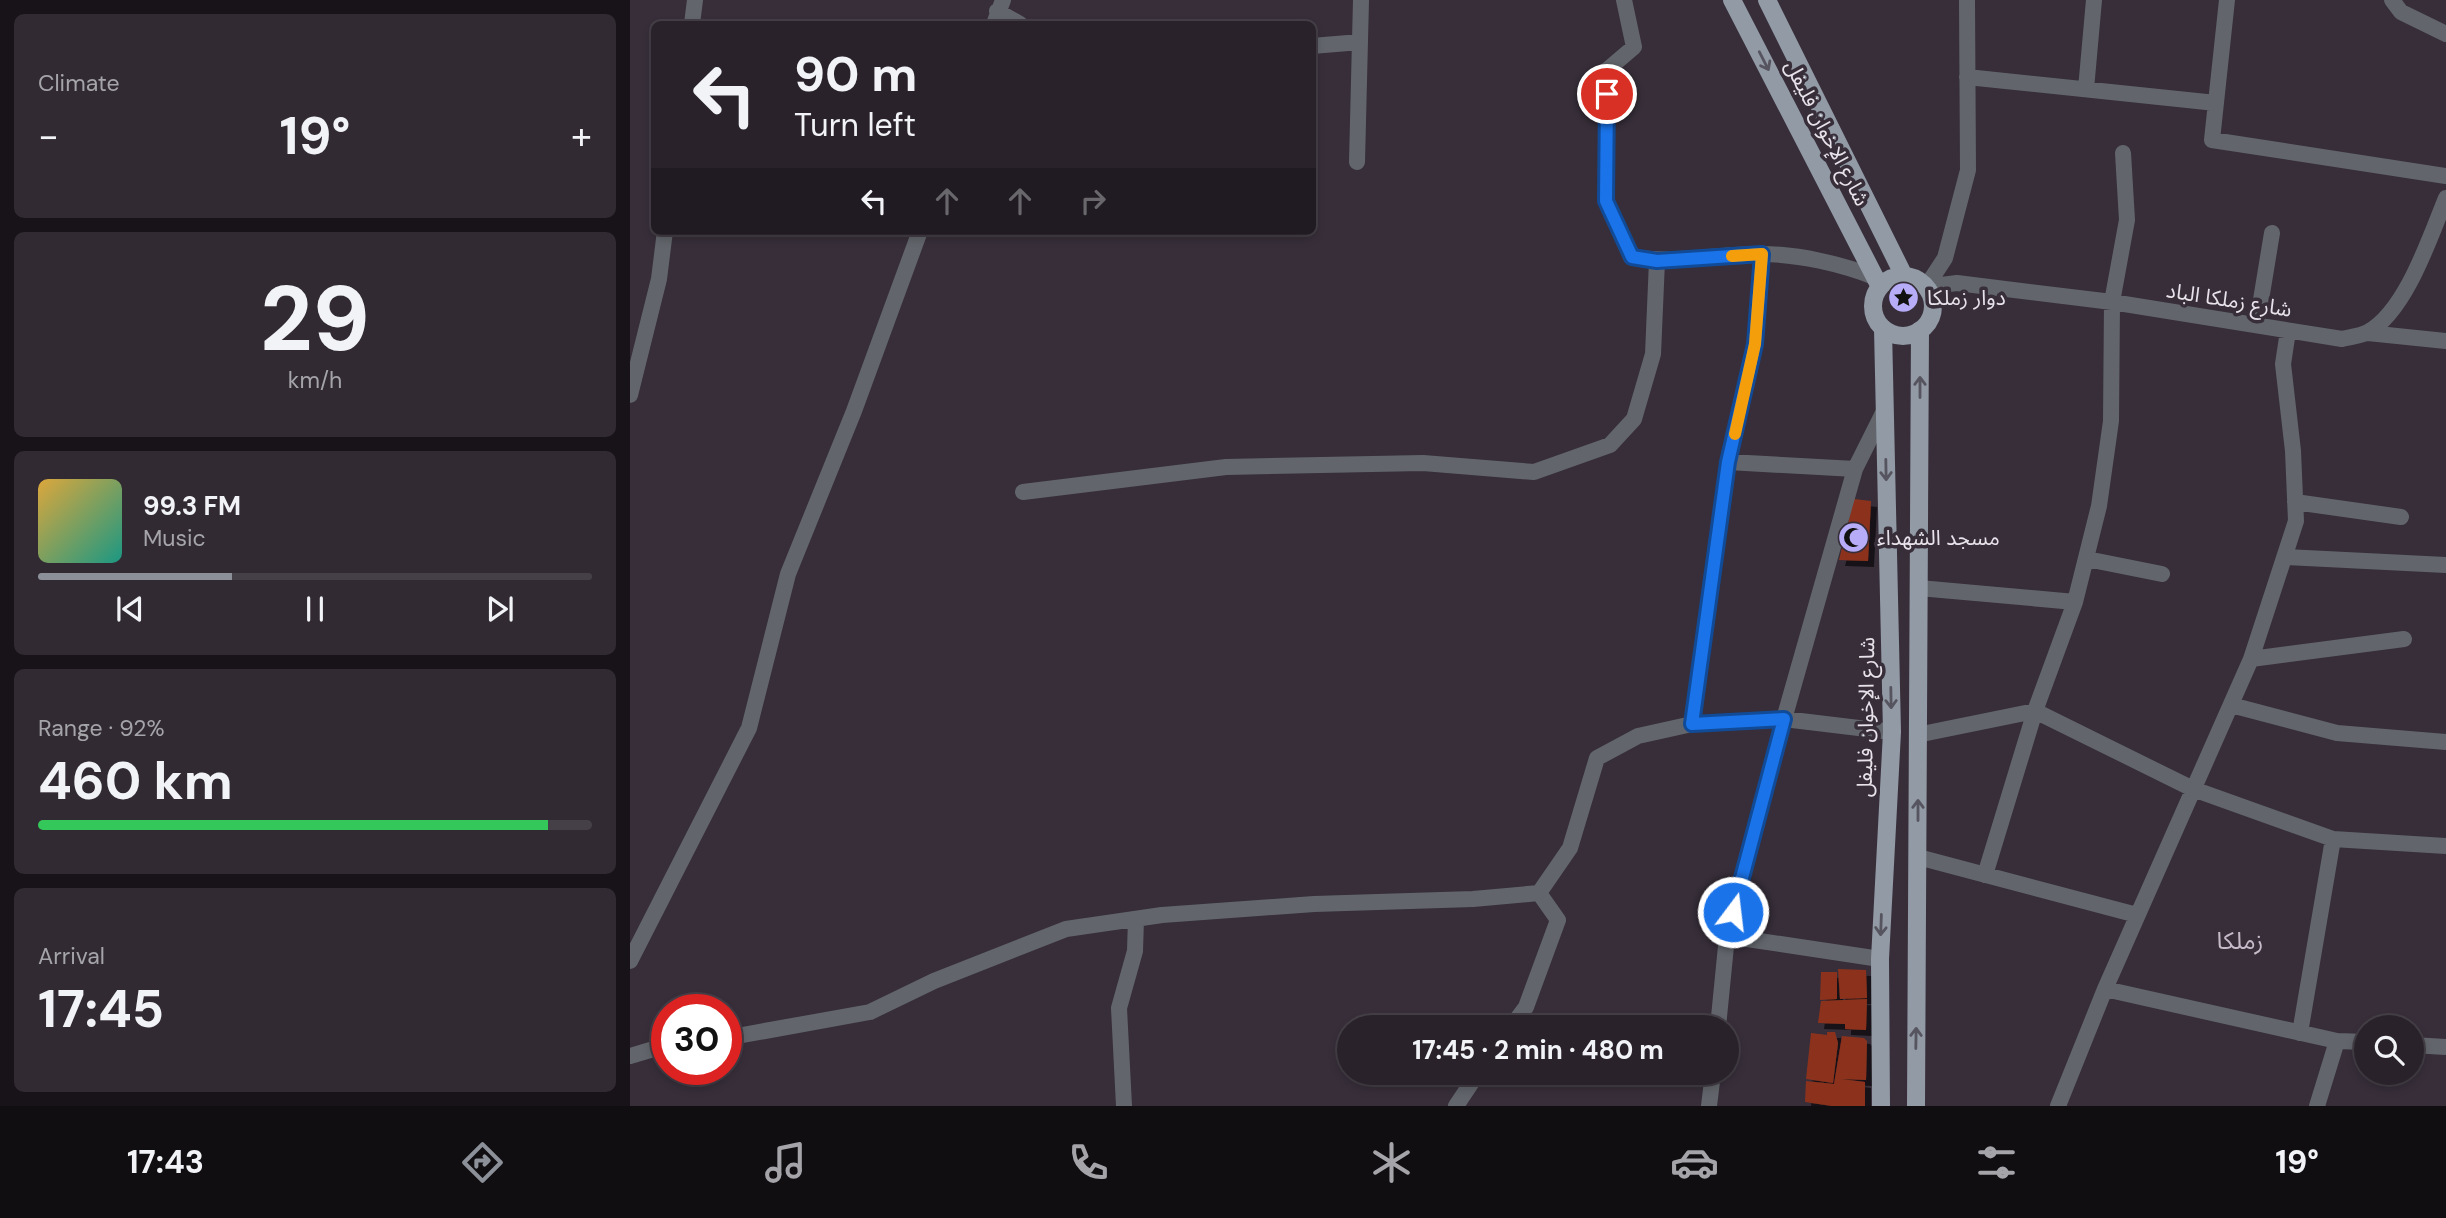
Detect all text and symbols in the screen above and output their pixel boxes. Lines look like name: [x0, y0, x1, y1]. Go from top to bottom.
text: 90 m: [794, 42, 917, 106]
icon: left: [679, 49, 770, 140]
one-way arrow: [1757, 50, 1771, 70]
street label: شارع الإخوان فليفل: [1777, 55, 1876, 211]
pin: [1577, 64, 1637, 124]
text: Climate: [38, 68, 120, 98]
icon: arrive: [1588, 75, 1626, 113]
text: 19°: [280, 102, 350, 170]
text: Turn left: [794, 104, 916, 146]
text: −: [38, 111, 59, 161]
text: +: [571, 111, 592, 161]
icon: left: [855, 182, 893, 220]
icon: ahead: [928, 182, 966, 220]
icon: ahead: [1001, 182, 1039, 220]
icon: right: [1074, 182, 1112, 220]
text: 29: [260, 260, 370, 378]
street label: شارع زملكا الباد: [2164, 276, 2294, 325]
place icon: دوار زملكا: [1887, 281, 1921, 315]
place label: دوار زملكا: [1927, 284, 2006, 312]
text: km/h: [288, 365, 342, 395]
one-way arrow: [1913, 376, 1927, 399]
one-way arrow: [1879, 459, 1893, 482]
text: 99.3 FM: [143, 489, 241, 523]
mosque icon: مسجد الشهداء: [1837, 521, 1871, 555]
text: Music: [143, 523, 206, 553]
place label: مسجد الشهداء: [1877, 524, 2000, 552]
icon: previous: [111, 590, 149, 628]
icon: pause: [296, 590, 334, 628]
icon: next: [481, 590, 519, 628]
street label: شارع الإخوان فليفل: [1851, 637, 1882, 797]
one-way arrow: [1885, 686, 1898, 709]
text: Range · 92%: [38, 713, 165, 743]
text: 460 km: [38, 747, 233, 815]
one-way arrow: [1911, 799, 1925, 822]
position arrow: [1696, 875, 1770, 949]
one-way arrow: [1875, 913, 1888, 936]
district label: زملكا: [2217, 925, 2263, 956]
text: Arrival: [38, 941, 105, 971]
text: 17:45: [38, 975, 164, 1043]
speed limit sign: 30: [651, 994, 742, 1085]
map controls: [2354, 1015, 2424, 1085]
button: search: [2354, 1015, 2424, 1085]
one-way arrow: [1909, 1027, 1923, 1050]
text: 17:45 · 2 min · 480 m: [1412, 1033, 1664, 1067]
icon: directions: [458, 1138, 507, 1187]
icon: music: [761, 1138, 810, 1187]
icon: phone: [1064, 1138, 1113, 1187]
icon: climate: [1367, 1138, 1416, 1187]
icon: car: [1670, 1138, 1719, 1187]
icon: filters: [1972, 1138, 2021, 1187]
text: 17:43: [127, 1141, 204, 1183]
text: 19°: [2275, 1141, 2319, 1183]

